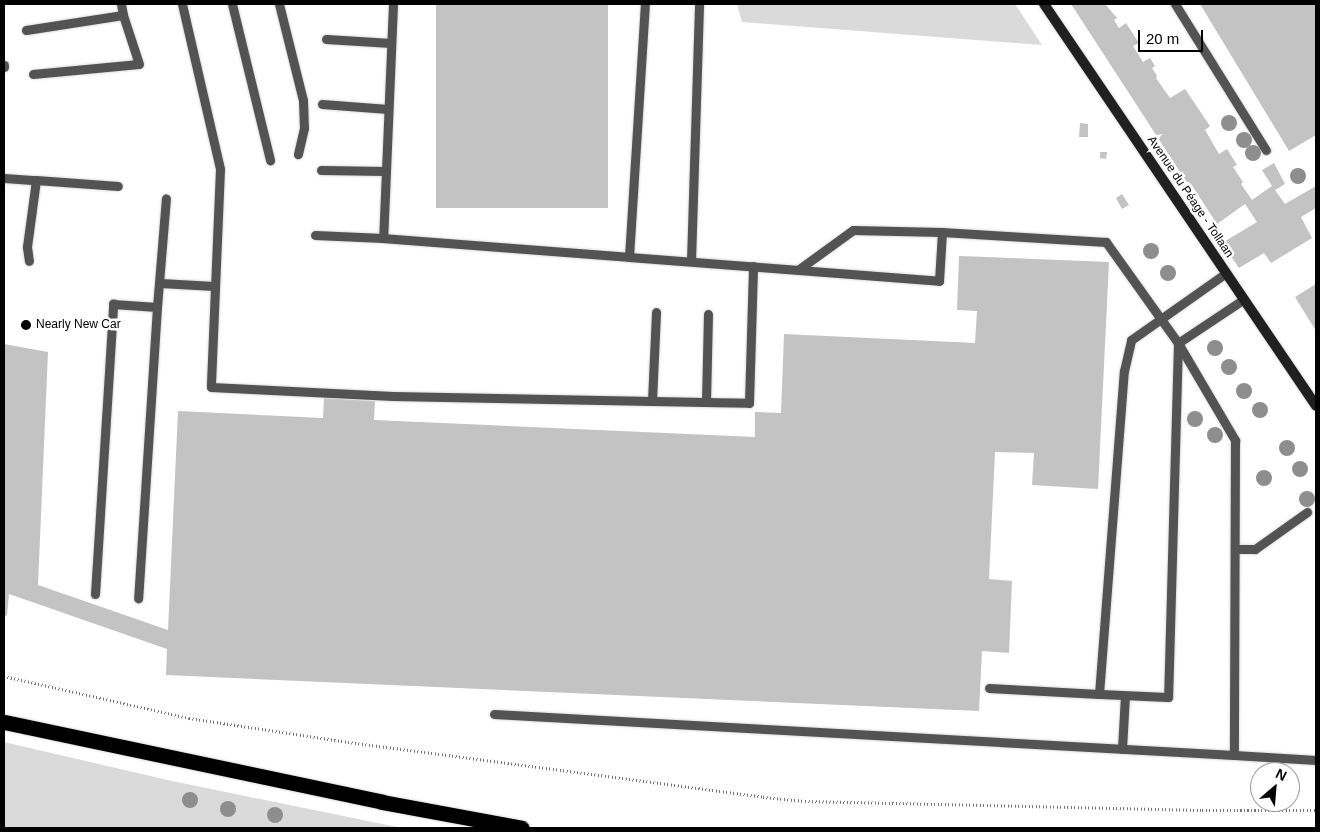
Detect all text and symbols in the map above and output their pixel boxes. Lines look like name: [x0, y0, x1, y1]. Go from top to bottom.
scale bar: [1140, 20, 1205, 52]
text: 20 m: [1146, 30, 1179, 47]
street label: Avenue du Péage - Tollaan: [1144, 133, 1236, 261]
place label: Nearly New Car: [36, 318, 121, 332]
marker: Nearly New Car: [20, 319, 32, 331]
north arrow: [1250, 762, 1300, 812]
text: N: [1273, 765, 1289, 784]

